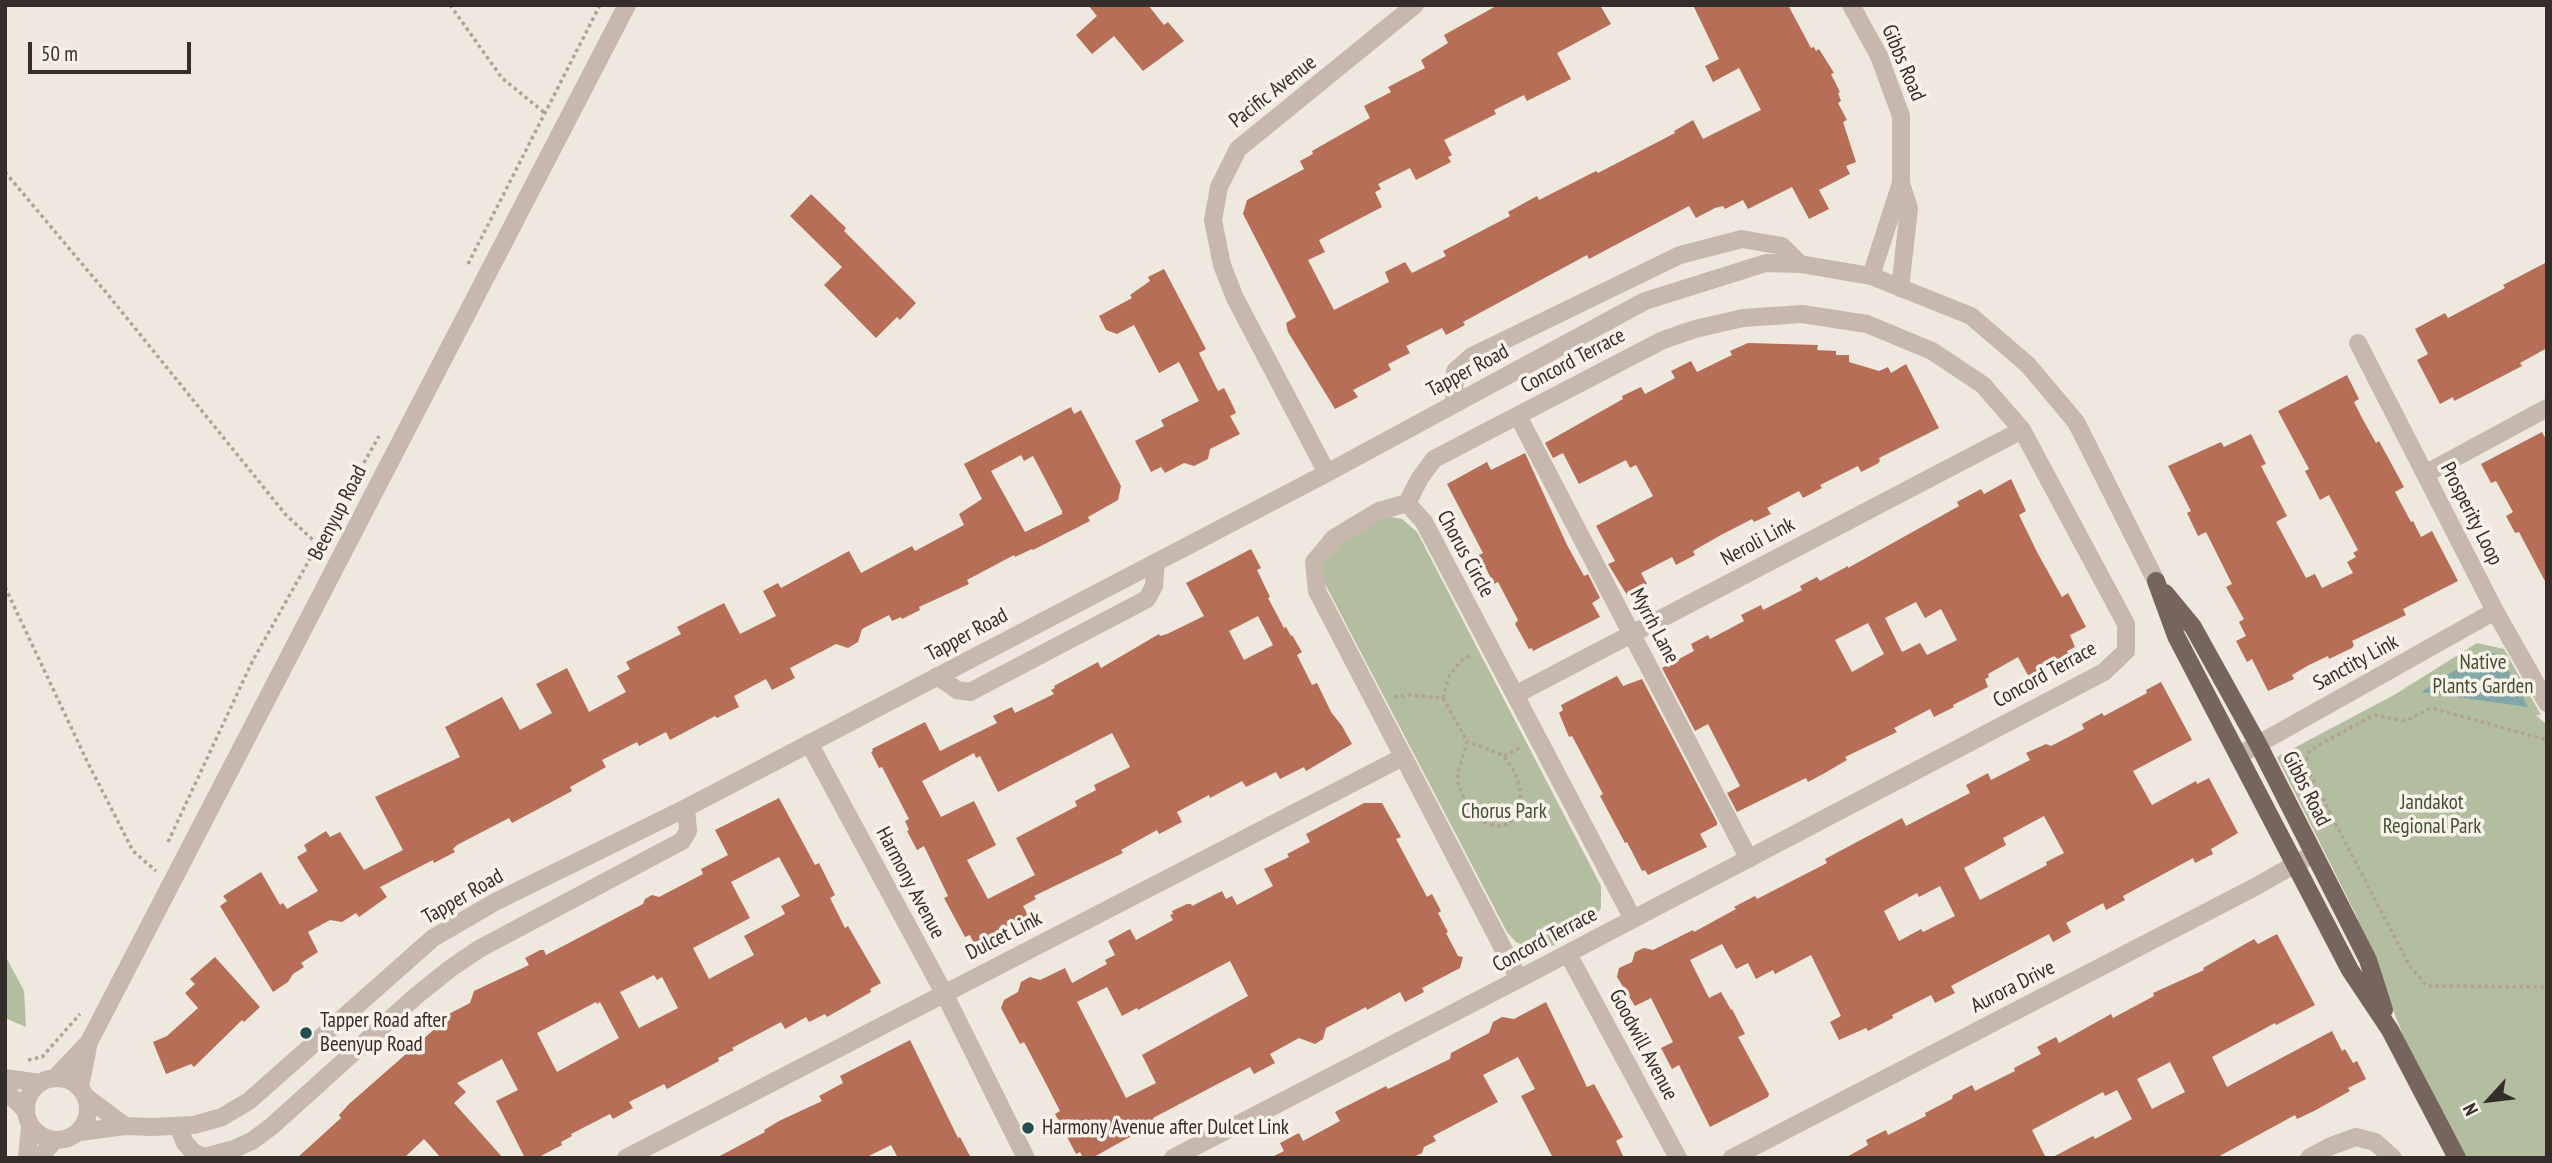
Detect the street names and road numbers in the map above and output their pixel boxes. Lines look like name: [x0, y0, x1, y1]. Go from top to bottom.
street label: Gibbs Road: [1876, 21, 1930, 105]
street label: Pacific Avenue: [1224, 50, 1322, 134]
street label: Concord Terrace: [1517, 323, 1629, 399]
street label: Tapper Road: [1423, 339, 1513, 403]
street label: Prosperity Loop: [2434, 458, 2508, 570]
street label: Beenyup Road: [303, 462, 373, 564]
street label: Chorus Circle: [1431, 506, 1499, 602]
street label: Neroli Link: [1717, 512, 1799, 572]
street label: Myrrh Lane: [1624, 584, 1684, 668]
street label: Tapper Road: [922, 603, 1012, 667]
street label: Sanctity Link: [2309, 629, 2403, 697]
street label: Concord Terrace: [1989, 636, 2101, 714]
street label: Gibbs Road: [2277, 747, 2335, 831]
street label: Harmony Avenue: [870, 823, 950, 943]
street label: Tapper Road: [418, 864, 508, 930]
street label: Concord Terrace: [1489, 902, 1601, 978]
street label: Dulcet Link: [962, 906, 1046, 966]
street label: Aurora Drive: [1967, 955, 2059, 1019]
street label: Goodwill Avenue: [1603, 985, 1683, 1105]

